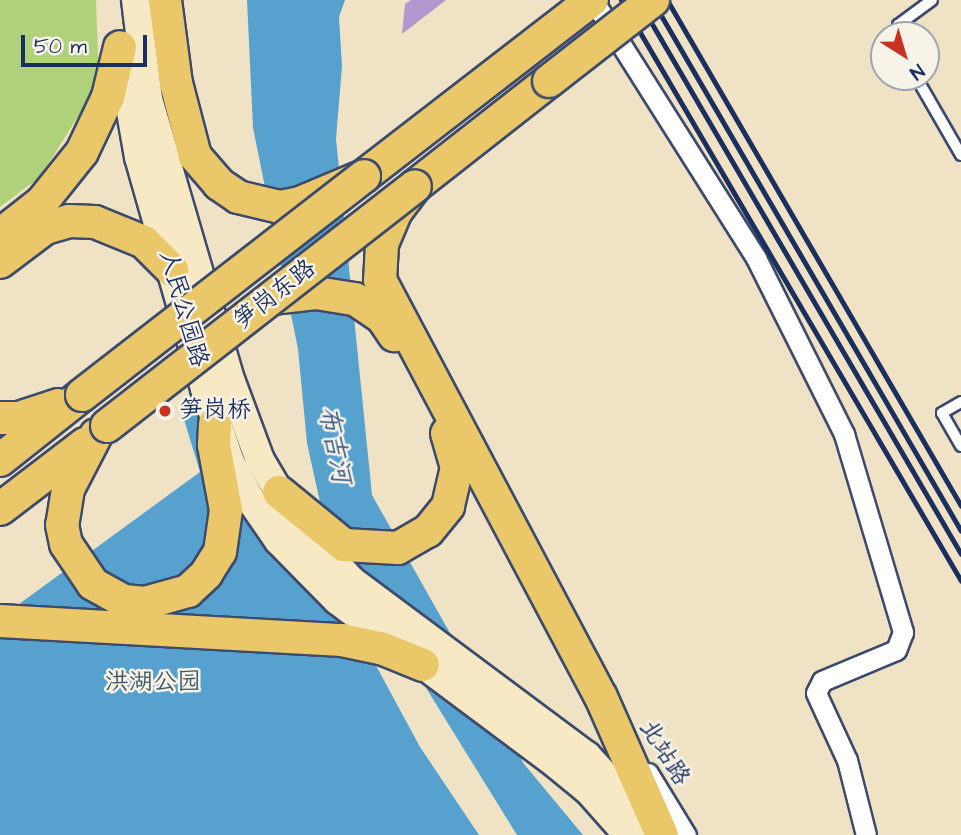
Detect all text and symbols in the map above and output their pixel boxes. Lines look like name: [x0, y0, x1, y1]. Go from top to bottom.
scale bar: [24, 21, 150, 65]
north arrow: [870, 21, 940, 91]
text: 50 m: [34, 32, 87, 61]
text: N: [904, 57, 930, 86]
street label: 人民公园路: [153, 247, 213, 371]
street label: 笋岗东路: [228, 254, 322, 336]
place label: 笋岗桥: [179, 397, 251, 425]
marker: 笋岗桥: [157, 403, 173, 419]
water label: 布吉河: [311, 404, 357, 486]
park label: 洪湖公园: [105, 669, 201, 697]
street label: 北站路: [633, 715, 695, 791]

